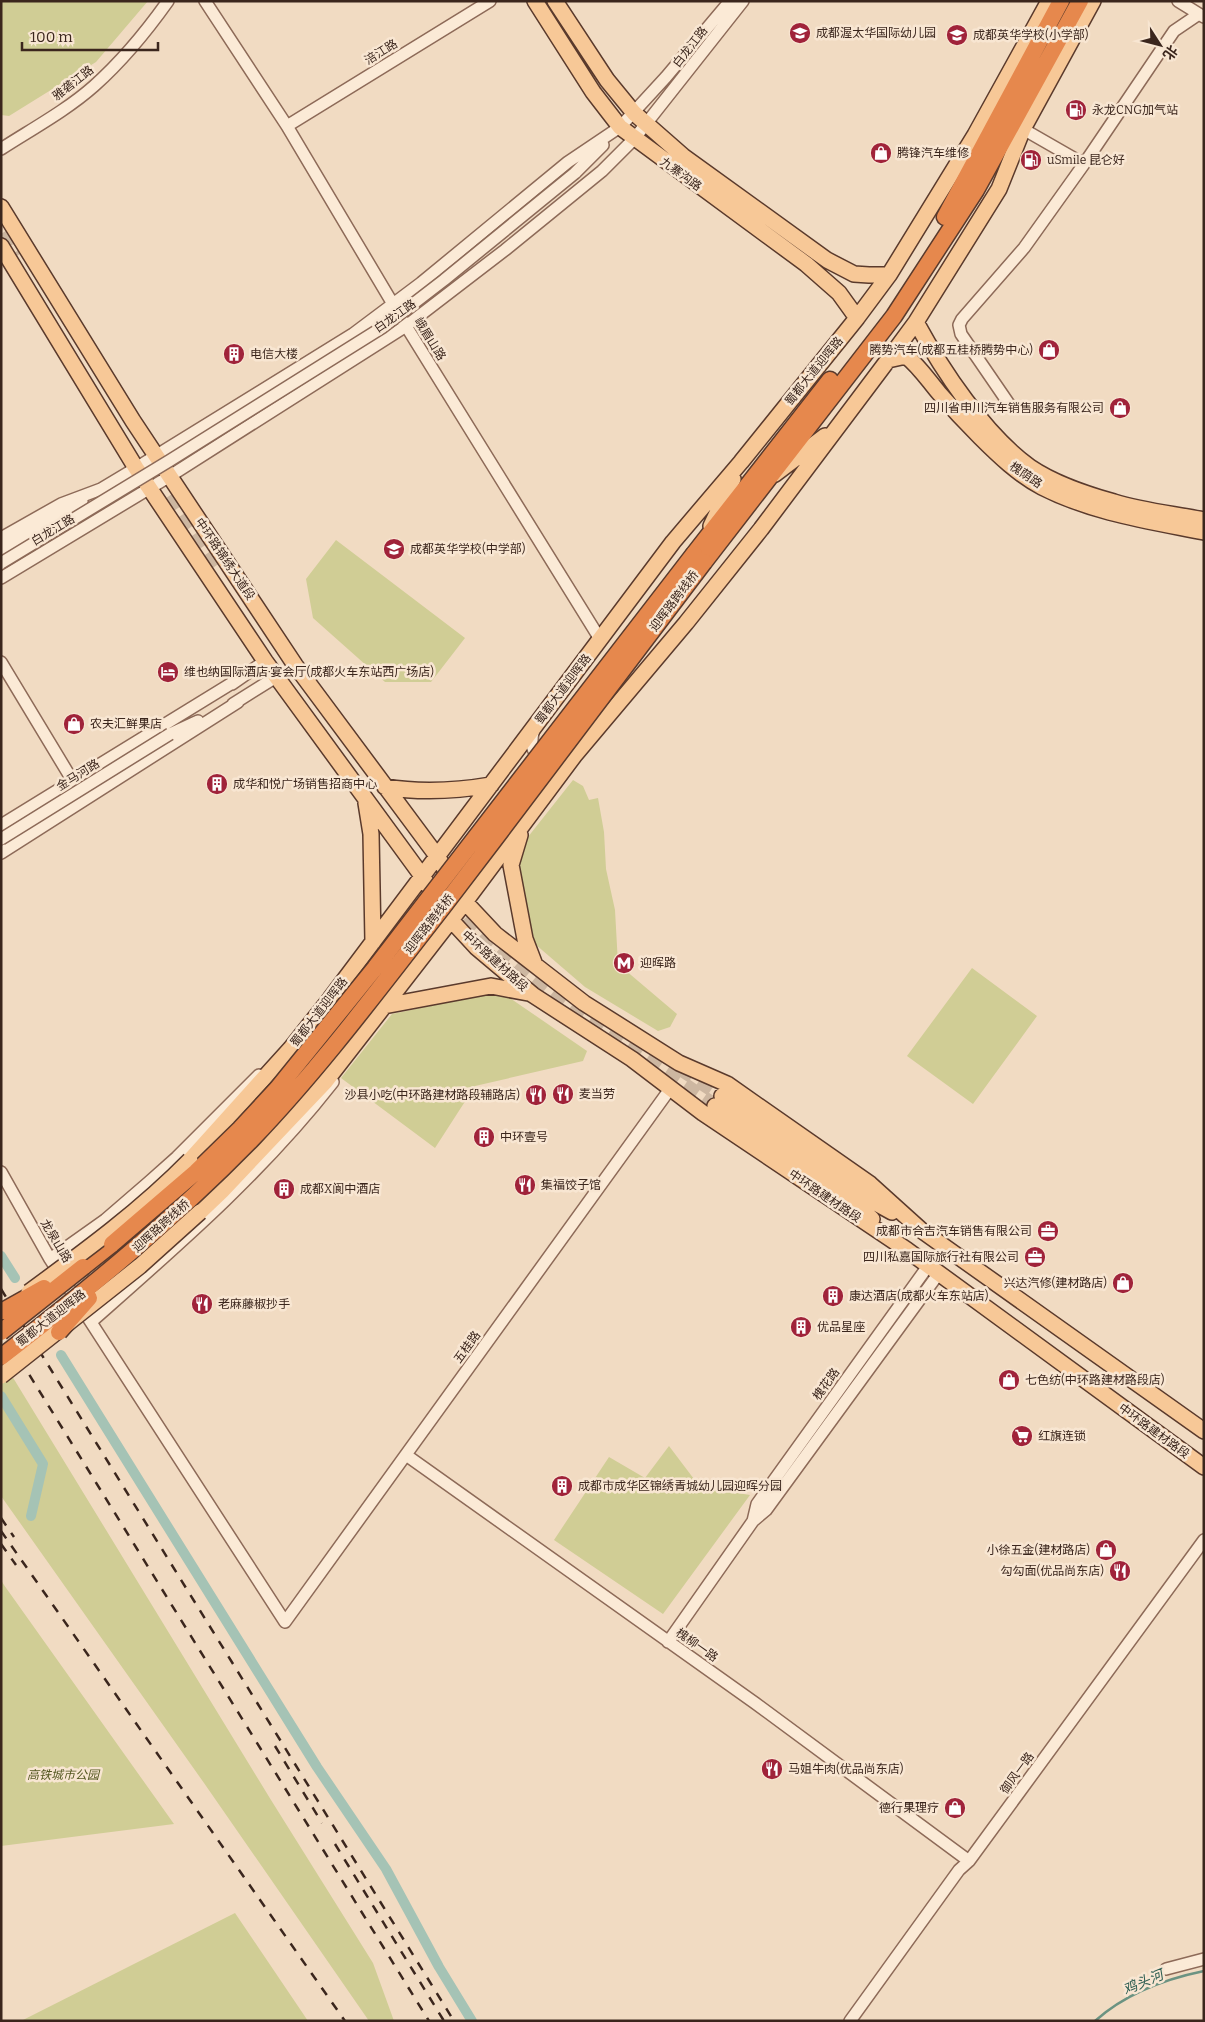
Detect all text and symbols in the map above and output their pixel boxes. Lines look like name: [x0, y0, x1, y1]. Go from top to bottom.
scale bar: [22, 20, 159, 52]
north arrow: [1135, 20, 1185, 70]
school or university icon: 成都渥太华国际幼儿园: [788, 21, 812, 45]
school or university icon: 成都英华学校(小学部): [945, 23, 969, 47]
street label: 白龙江路: [670, 24, 710, 70]
place label: 成都渥太华国际幼儿园: [816, 26, 936, 40]
place label: 成都英华学校(小学部): [973, 27, 1089, 42]
text: 100 m: [30, 28, 73, 46]
street label: 涪江路: [362, 37, 400, 67]
text: 北: [1159, 42, 1181, 63]
street label: 雅砻江路: [50, 63, 96, 103]
fuel station icon: 永龙CNG加气站: [1064, 98, 1088, 122]
place label: 永龙CNG加气站: [1092, 103, 1178, 117]
shop icon: 腾锋汽车维修: [869, 141, 893, 165]
place label: 腾锋汽车维修: [897, 146, 969, 160]
fuel station icon: uSmile 昆仑好: [1019, 148, 1043, 172]
place label: uSmile 昆仑好: [1047, 153, 1125, 167]
street label: 九寨沟路: [657, 154, 705, 194]
street label: 白龙江路: [371, 296, 419, 336]
street label: 峨眉山路: [411, 315, 449, 363]
street label: 蜀都大道迎晖路: [782, 334, 846, 408]
shop icon: 腾势汽车(成都五桂桥腾势中心): [1037, 338, 1061, 362]
building icon: 电信大楼: [222, 342, 246, 366]
place label: 腾势汽车(成都五桂桥腾势中心): [870, 342, 1033, 357]
place label: 电信大楼: [250, 347, 298, 361]
shop icon: 四川省申川汽车销售服务有限公司: [1108, 396, 1132, 420]
place label: 四川省申川汽车销售服务有限公司: [924, 401, 1104, 415]
street label: 槐荫路: [1007, 459, 1045, 491]
street label: 白龙江路: [29, 512, 77, 548]
street label: 中环路锦绣大道段: [192, 515, 258, 603]
school or university icon: 成都英华学校(中学部): [382, 537, 406, 561]
place label: 成都英华学校(中学部): [410, 541, 526, 556]
street label: 迎晖路跨线桥: [647, 568, 701, 634]
street label: 蜀都大道迎晖路: [532, 651, 594, 727]
hotel icon: 维也纳国际酒店·宴会厅(成都火车东站西广场店): [156, 660, 180, 684]
place label: 维也纳国际酒店·宴会厅(成都火车东站西广场店): [184, 664, 434, 679]
shop icon: 农夫汇鲜果店: [62, 712, 86, 736]
place label: 农夫汇鲜果店: [90, 717, 162, 731]
street label: 金马河路: [54, 756, 102, 794]
building icon: 成华和悦广场销售招商中心: [205, 772, 229, 796]
place label: 成华和悦广场销售招商中心: [233, 777, 377, 791]
street label: 迎晖路跨线桥: [401, 891, 457, 957]
street label: 中环路建材路段: [459, 928, 531, 994]
metro station icon: 迎晖路: [612, 951, 636, 975]
place label: 迎晖路: [640, 956, 676, 970]
street label: 蜀都大道迎晖路: [288, 975, 350, 1049]
restaurant icon: 麦当劳: [551, 1082, 575, 1106]
restaurant icon: 沙县小吃(中环路建材路段辅路店): [524, 1083, 548, 1107]
place label: 沙县小吃(中环路建材路段辅路店): [345, 1087, 520, 1102]
place label: 麦当劳: [579, 1087, 615, 1101]
building icon: 中环壹号: [472, 1125, 496, 1149]
place label: 中环壹号: [500, 1130, 548, 1144]
street label: 中环路建材路段: [786, 1167, 864, 1225]
restaurant icon: 集福饺子馆: [513, 1173, 537, 1197]
building icon: 成都X阆中酒店: [272, 1177, 296, 1201]
place label: 集福饺子馆: [541, 1178, 601, 1192]
place label: 成都X阆中酒店: [300, 1182, 380, 1196]
street label: 迎晖路跨线桥: [130, 1197, 192, 1255]
street label: 龙泉山路: [38, 1217, 74, 1265]
office icon: 成都市合吉汽车销售有限公司: [1036, 1219, 1060, 1243]
place label: 成都市合吉汽车销售有限公司: [876, 1224, 1032, 1238]
office icon: 四川私嘉国际旅行社有限公司: [1023, 1245, 1047, 1269]
place label: 四川私嘉国际旅行社有限公司: [863, 1250, 1019, 1264]
shop icon: 兴达汽修(建材路店): [1111, 1271, 1135, 1295]
place label: 兴达汽修(建材路店): [1004, 1275, 1107, 1290]
building icon: 康达酒店(成都火车东站店): [821, 1284, 845, 1308]
street label: 蜀都大道迎晖路: [14, 1287, 88, 1349]
place label: 康达酒店(成都火车东站店): [849, 1288, 989, 1303]
restaurant icon: 老麻藤椒抄手: [190, 1292, 214, 1316]
place label: 老麻藤椒抄手: [218, 1297, 290, 1311]
building icon: 优品星座: [789, 1315, 813, 1339]
place label: 优品星座: [817, 1320, 865, 1334]
street label: 五桂路: [451, 1328, 483, 1366]
street label: 槐花路: [810, 1365, 842, 1403]
shop icon: 七色纺(中环路建材路段店): [997, 1368, 1021, 1392]
place label: 七色纺(中环路建材路段店): [1025, 1372, 1165, 1387]
street label: 中环路建材路段: [1116, 1401, 1192, 1461]
supermarket icon: 红旗连锁: [1010, 1424, 1034, 1448]
place label: 红旗连锁: [1038, 1429, 1086, 1443]
building icon: 成都市成华区锦绣青城幼儿园迎晖分园: [550, 1474, 574, 1498]
place label: 成都市成华区锦绣青城幼儿园迎晖分园: [578, 1479, 782, 1493]
shop icon: 小徐五金(建材路店): [1094, 1538, 1118, 1562]
place label: 小徐五金(建材路店): [987, 1542, 1090, 1557]
restaurant icon: 勾勾面(优品尚东店): [1108, 1559, 1132, 1583]
place label: 勾勾面(优品尚东店): [1001, 1563, 1104, 1578]
street label: 槐柳一路: [673, 1625, 721, 1665]
street label: 御风一路: [997, 1749, 1037, 1797]
restaurant icon: 马姐牛肉(优品尚东店): [760, 1757, 784, 1781]
place label: 马姐牛肉(优品尚东店): [788, 1761, 904, 1776]
park label: 高铁城市公园: [27, 1768, 101, 1782]
shop icon: 德行果理疗: [943, 1796, 967, 1820]
place label: 德行果理疗: [879, 1801, 939, 1815]
water label: 鸡头河: [1121, 1965, 1169, 1998]

